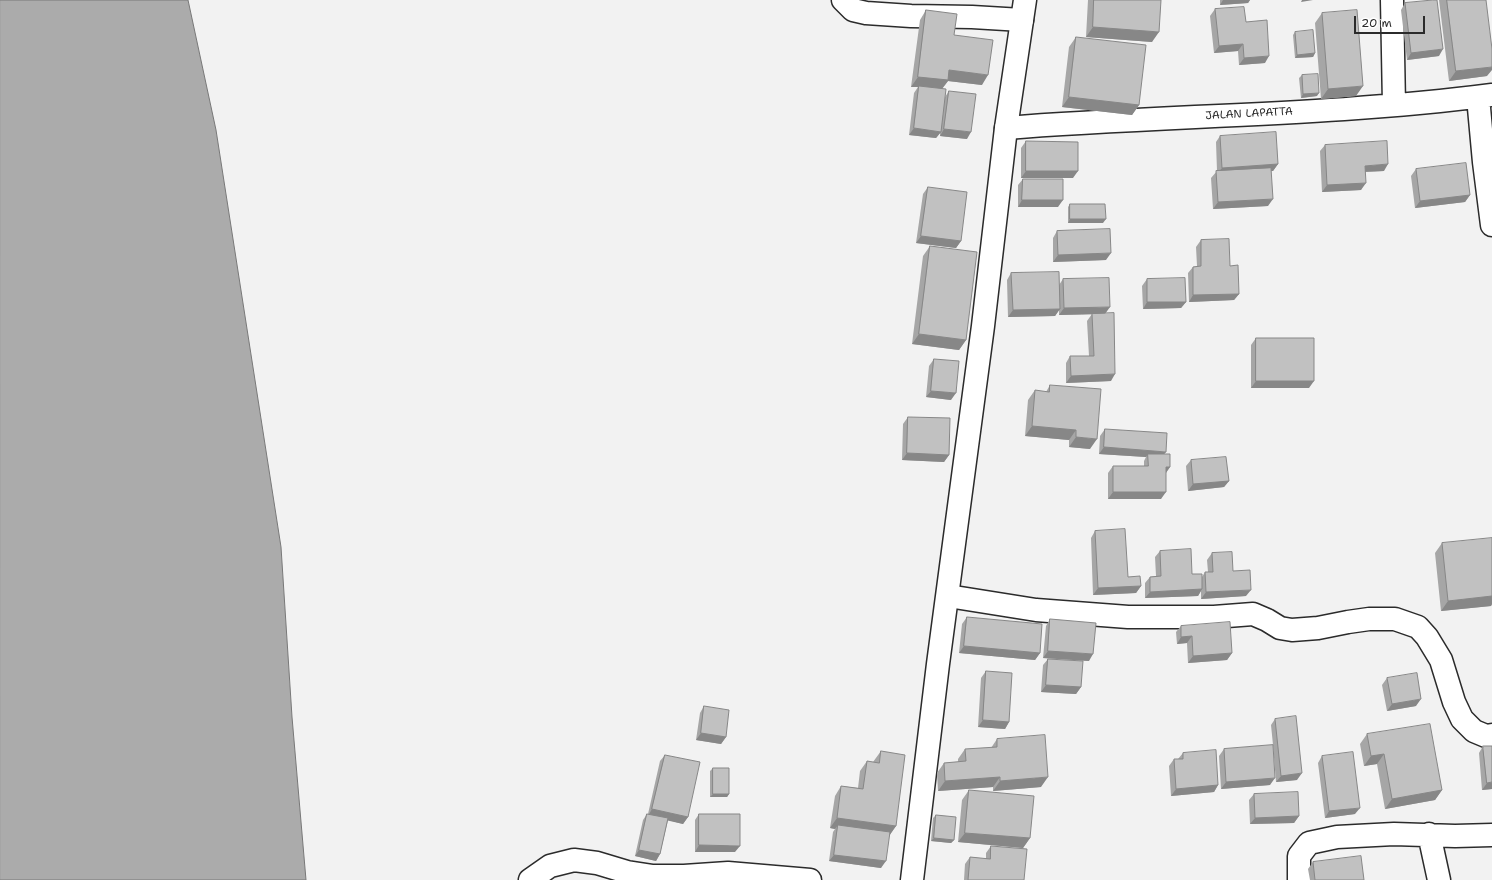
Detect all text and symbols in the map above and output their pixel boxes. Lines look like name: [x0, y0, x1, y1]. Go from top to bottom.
scale bar: [1356, 8, 1427, 34]
text: 20 m: [1361, 15, 1392, 31]
street label: JALAN LAPATTA: [1205, 105, 1293, 123]

